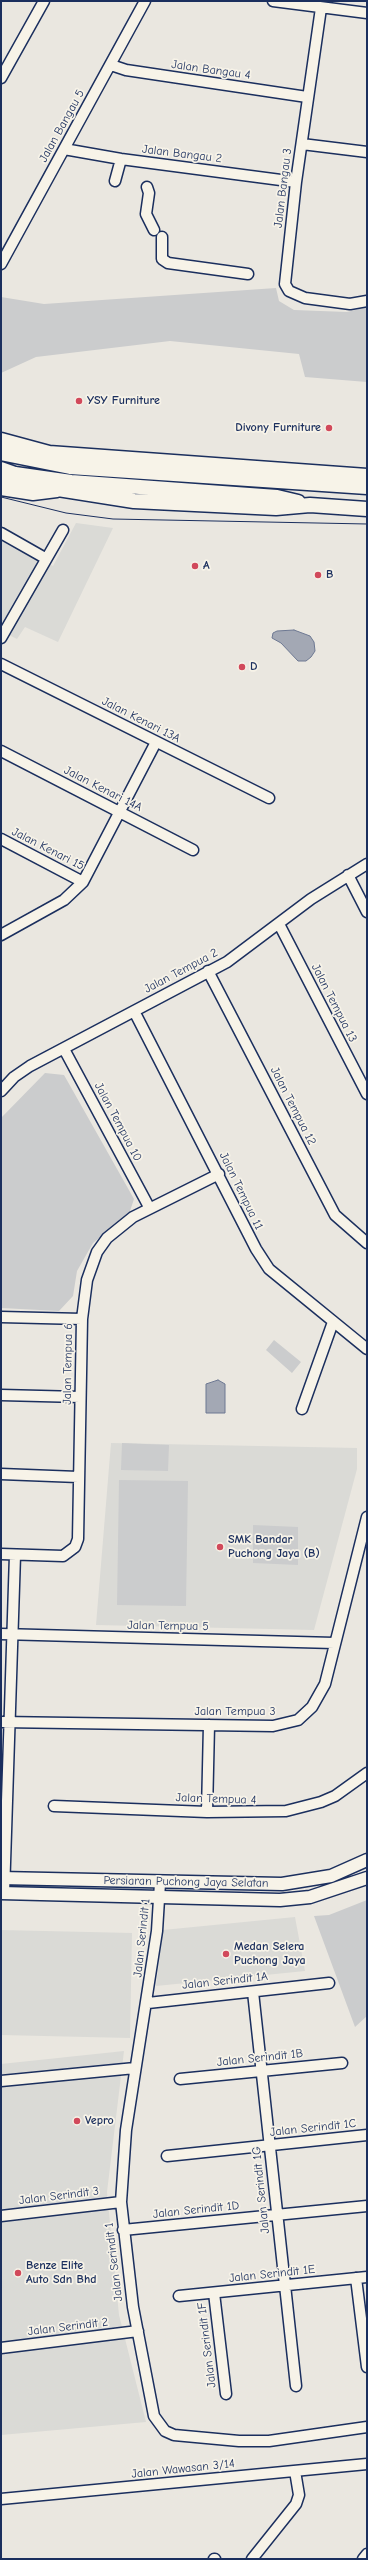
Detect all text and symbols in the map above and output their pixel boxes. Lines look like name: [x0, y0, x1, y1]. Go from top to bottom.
street label: Jalan Bangau 4: [170, 57, 252, 83]
street label: Jalan Bangau 5: [36, 87, 88, 165]
street label: Jalan Bangau 2: [141, 142, 223, 166]
street label: Jalan Bangau 3: [271, 147, 295, 229]
place label: YSY Furniture: [87, 394, 160, 408]
marker: YSY Furniture: [74, 396, 84, 406]
place label: Divony Furniture: [235, 421, 321, 435]
marker: Divony Furniture: [324, 423, 334, 433]
place label: A: [203, 559, 210, 573]
marker: A: [190, 561, 200, 571]
place label: B: [326, 568, 333, 582]
marker: B: [313, 570, 323, 580]
place label: D: [250, 660, 257, 674]
marker: D: [237, 662, 247, 672]
street label: Jalan Kenari 13A: [99, 694, 183, 746]
street label: Jalan Kenari 14A: [62, 763, 144, 815]
street label: Jalan Kenari 15: [9, 825, 87, 873]
street label: Jalan Tempua 2: [142, 946, 220, 996]
street label: Jalan Tempua 13: [308, 961, 360, 1045]
street label: Jalan Tempua 12: [267, 1064, 319, 1148]
street label: Jalan Tempua 10: [91, 1080, 145, 1164]
street label: Jalan Tempua 11: [216, 1150, 266, 1232]
street label: Jalan Tempua 6: [60, 1323, 76, 1405]
place label: SMK Bandar Puchong Jaya (B): [228, 1533, 320, 1561]
marker: SMK Bandar Puchong Jaya (B): [215, 1542, 225, 1552]
street label: Jalan Tempua 5: [127, 1618, 209, 1634]
street label: Jalan Tempua 3: [194, 1705, 276, 1719]
street label: Jalan Tempua 4: [175, 1790, 257, 1808]
street label: Persiaran Puchong Jaya Selatan: [103, 1873, 269, 1891]
street label: Jalan Serindit 1: [131, 1898, 153, 1978]
place label: Medan Selera Puchong Jaya: [234, 1940, 306, 1968]
marker: Medan Selera Puchong Jaya: [221, 1949, 231, 1959]
street label: Jalan Serindit 1A: [181, 1969, 269, 1993]
street label: Jalan Serindit 1B: [216, 2046, 304, 2070]
place label: Vepro: [85, 2114, 114, 2128]
marker: Vepro: [72, 2116, 82, 2126]
street label: Jalan Serindit 1C: [269, 2116, 357, 2140]
street label: Jalan Serindit 1G: [249, 2146, 273, 2234]
street label: Jalan Serindit 3: [18, 2184, 100, 2208]
street label: Jalan Serindit 1D: [152, 2198, 240, 2222]
street label: Jalan Serindit 1: [102, 2222, 126, 2302]
place label: Benze Elite Auto Sdn Bhd: [26, 2259, 96, 2287]
street label: Jalan Serindit 1E: [228, 2262, 316, 2286]
marker: Benze Elite Auto Sdn Bhd: [13, 2268, 23, 2278]
street label: Jalan Serindit 1F: [195, 2301, 219, 2389]
street label: Jalan Serindit 2: [27, 2315, 109, 2339]
street label: Jalan Wawasan 3/14: [131, 2456, 235, 2482]

